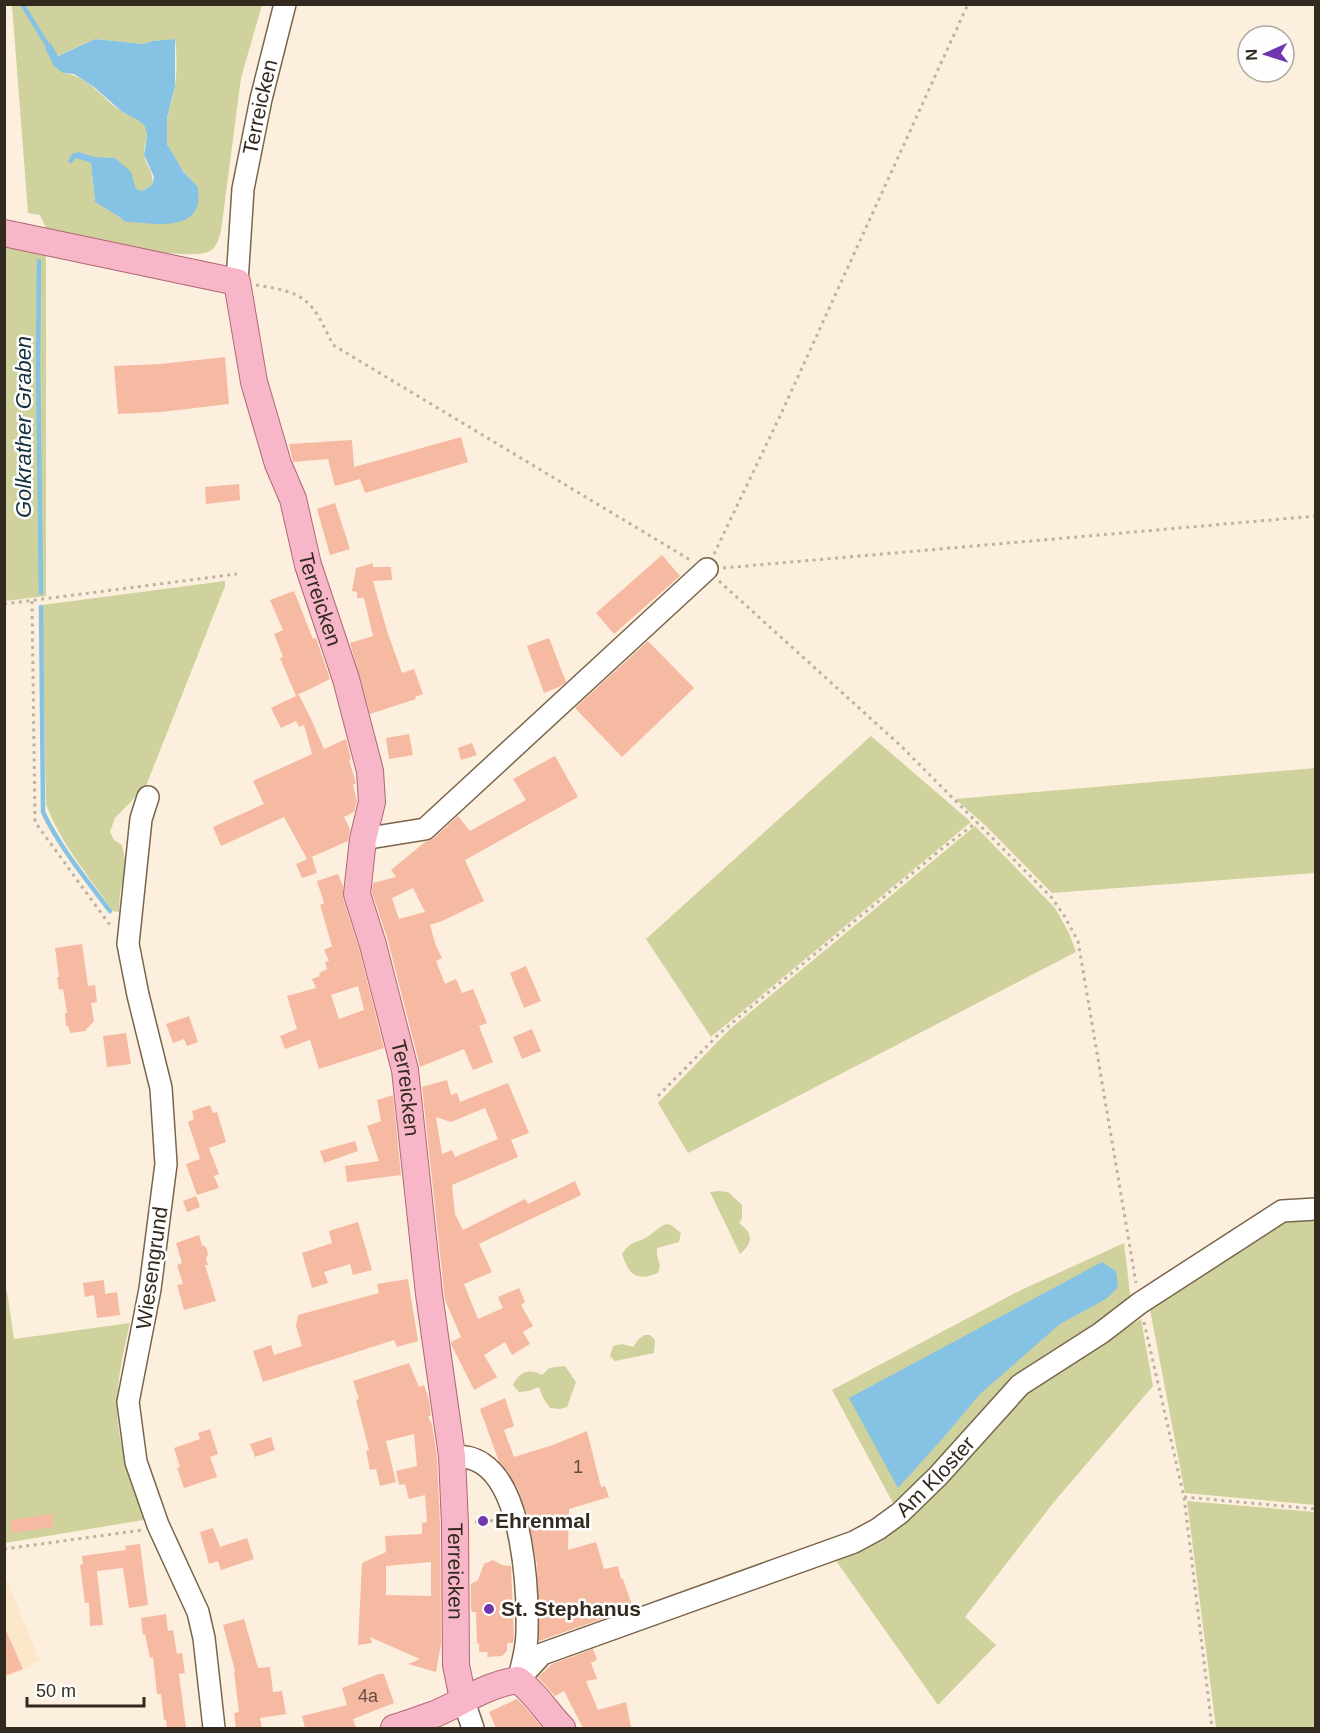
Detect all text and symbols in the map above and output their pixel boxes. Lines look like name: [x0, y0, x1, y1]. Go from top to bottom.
north arrow: [1236, 24, 1296, 84]
text: N: [1243, 49, 1260, 61]
street label: Terreicken: [238, 57, 282, 156]
water label: Golkrather Graben: [11, 336, 36, 518]
street label: Terreicken: [295, 550, 346, 649]
street label: Terreicken: [387, 1038, 424, 1137]
street label: Wiesengrund: [132, 1205, 172, 1331]
street label: Am Kloster: [891, 1432, 979, 1521]
house number: 1: [573, 1457, 583, 1477]
place label: Ehrenmal: [495, 1509, 591, 1532]
marker: Ehrenmal: [476, 1514, 490, 1528]
street label: Terreicken: [444, 1523, 468, 1620]
place label: St. Stephanus: [501, 1597, 641, 1620]
marker: St. Stephanus: [482, 1602, 496, 1616]
scale bar: [27, 1670, 144, 1708]
text: 50 m: [36, 1681, 76, 1701]
house number: 4a: [358, 1686, 379, 1706]

